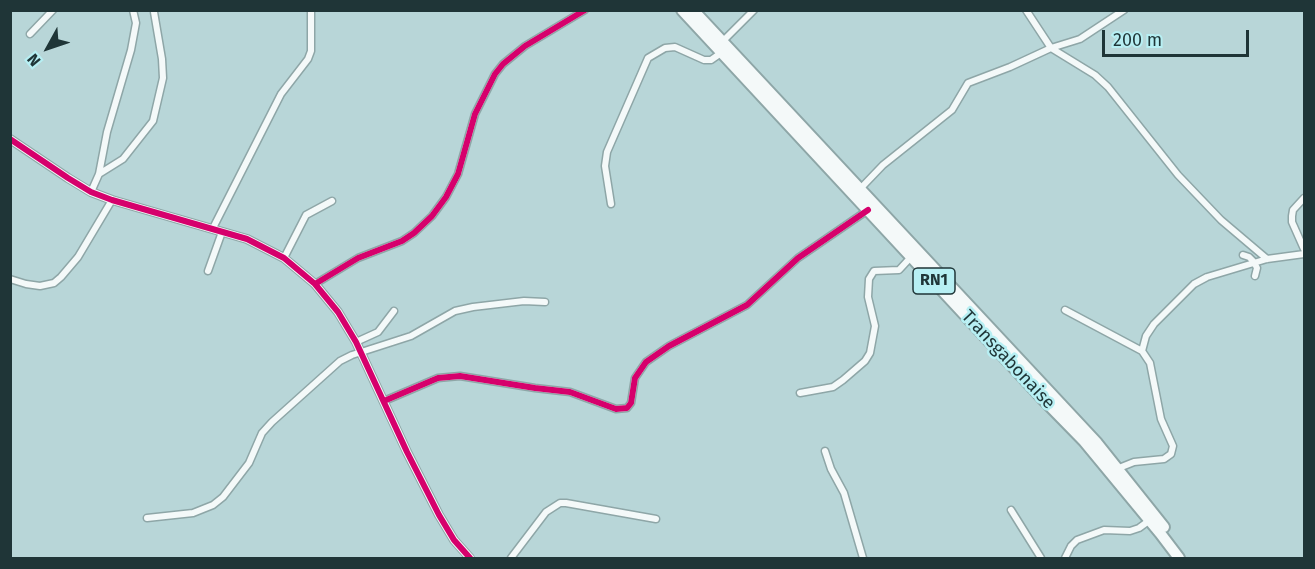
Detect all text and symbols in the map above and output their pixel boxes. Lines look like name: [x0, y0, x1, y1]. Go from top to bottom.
north arrow: [18, 18, 78, 78]
scale bar: [1105, 18, 1252, 56]
text: 200 m: [1113, 29, 1162, 51]
text: N: [23, 50, 45, 70]
road number: RN1: [913, 268, 955, 294]
street label: Transgabonaise: [957, 306, 1059, 414]

